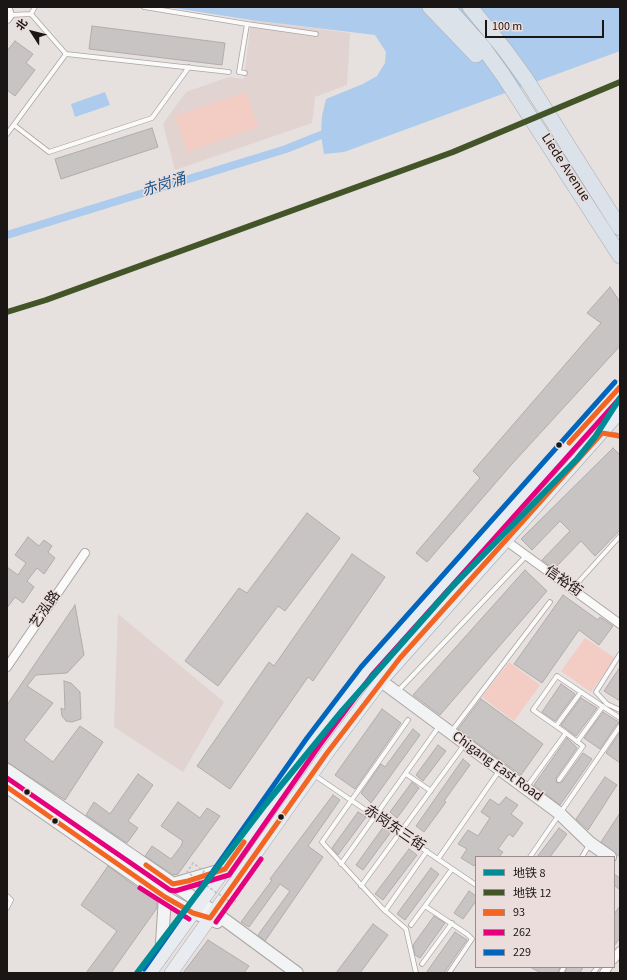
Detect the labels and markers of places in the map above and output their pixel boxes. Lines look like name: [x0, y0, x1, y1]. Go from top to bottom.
unlabelled marker: [554, 440, 564, 450]
unlabelled marker: [22, 787, 32, 797]
unlabelled marker: [276, 812, 286, 822]
unlabelled marker: [50, 816, 60, 826]

